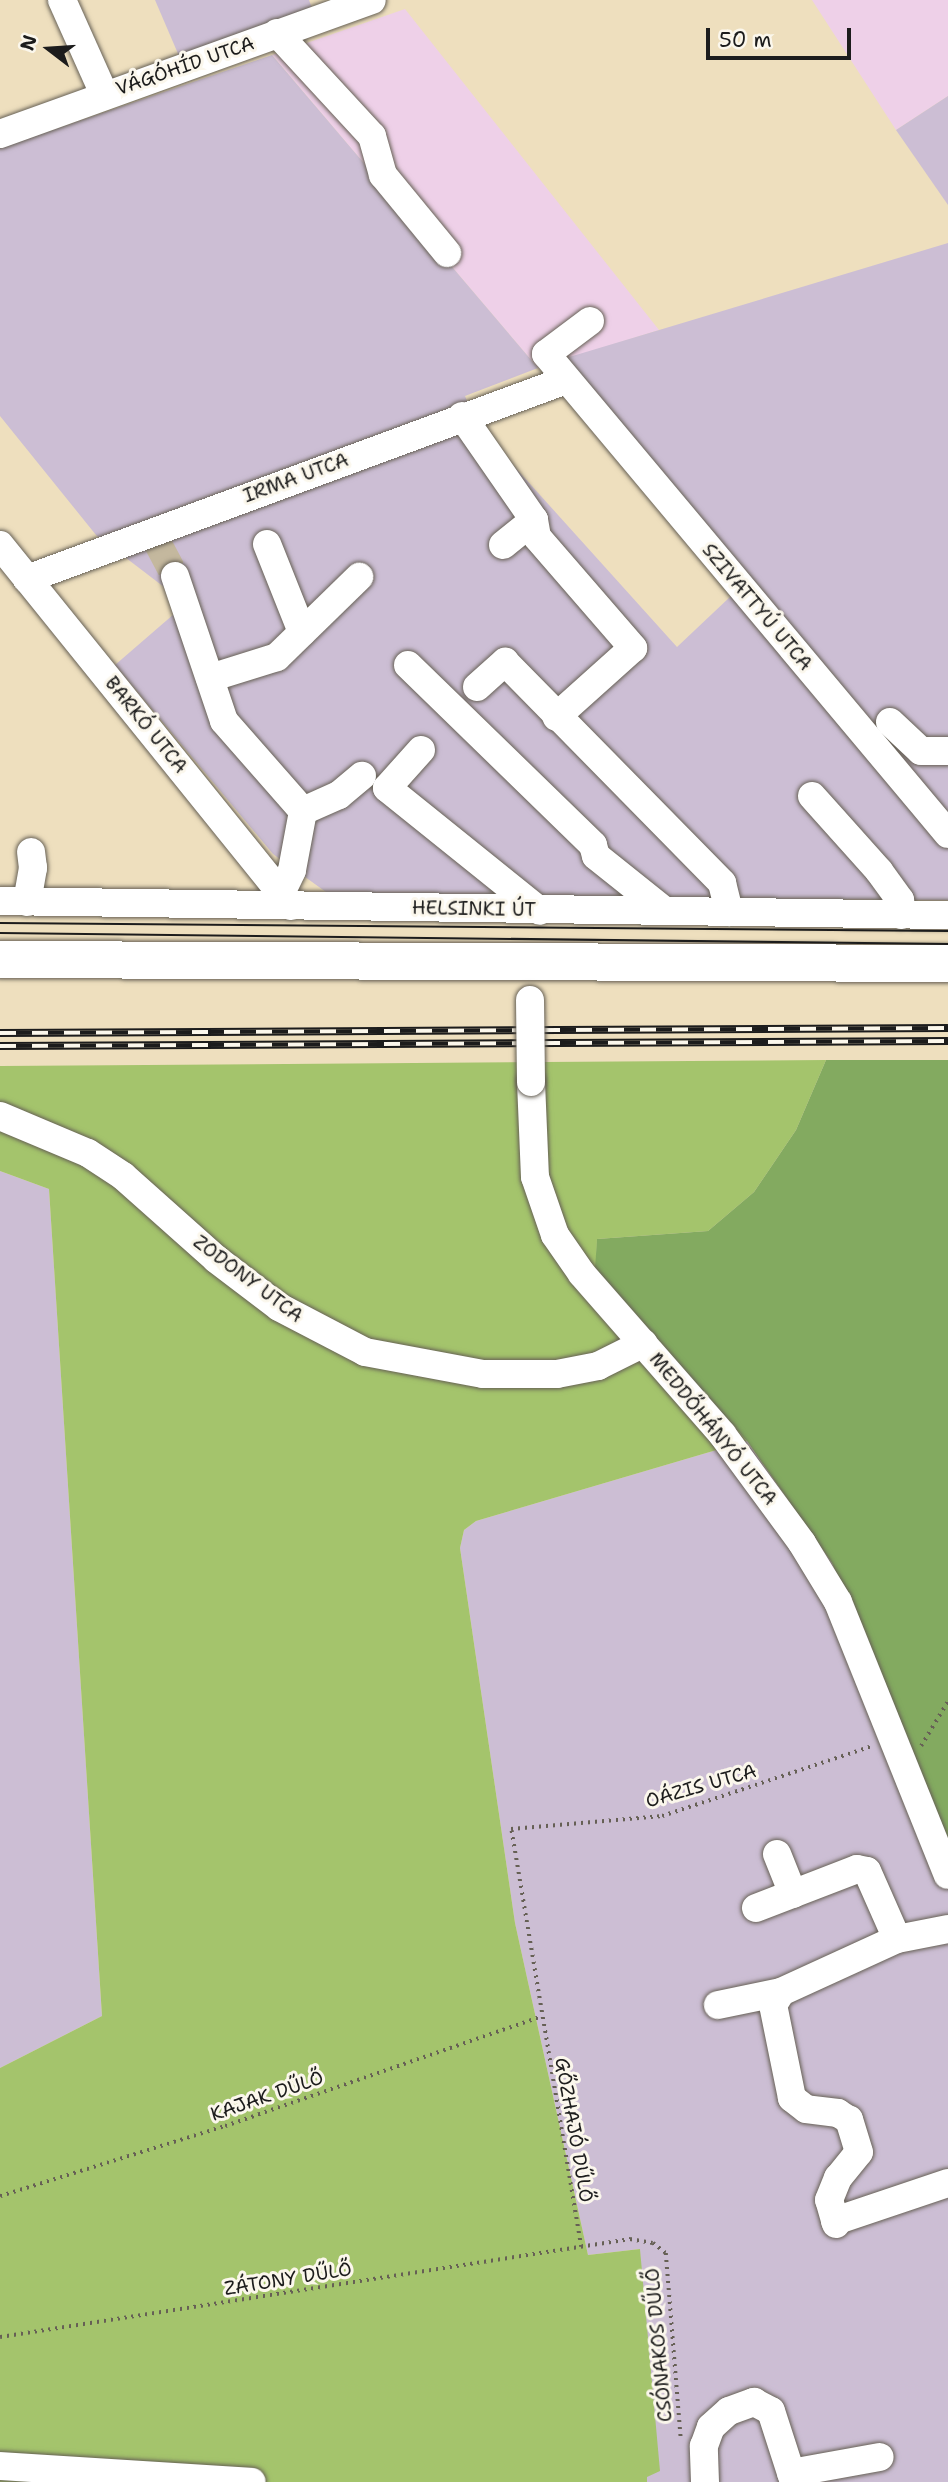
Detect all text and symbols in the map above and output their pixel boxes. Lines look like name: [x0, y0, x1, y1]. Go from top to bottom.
north arrow: [14, 14, 84, 84]
scale bar: [710, 14, 855, 58]
text: 50 m: [719, 26, 772, 54]
text: N: [14, 32, 43, 54]
street label: VÁGÓHÍD UTCA: [113, 32, 257, 100]
street label: IRMA UTCA: [240, 448, 352, 508]
street label: SZIVATTYÚ UTCA: [697, 539, 817, 675]
street label: BARKÓ UTCA: [100, 672, 192, 778]
street label: HELSINKI ÚT: [412, 897, 536, 921]
street label: ZODONY UTCA: [189, 1230, 307, 1328]
street label: MEDDŐHÁNYÓ UTCA: [644, 1348, 782, 1510]
street label: OÁZIS UTCA: [643, 1759, 759, 1813]
street label: GŐZHAJÓ DŰLŐ: [550, 2056, 598, 2204]
street label: KAJAK DŰLŐ: [207, 2066, 327, 2126]
street label: ZÁTONY DŰLŐ: [223, 2258, 353, 2300]
street label: CSÓNAKOS DŰLŐ: [641, 2267, 677, 2423]

